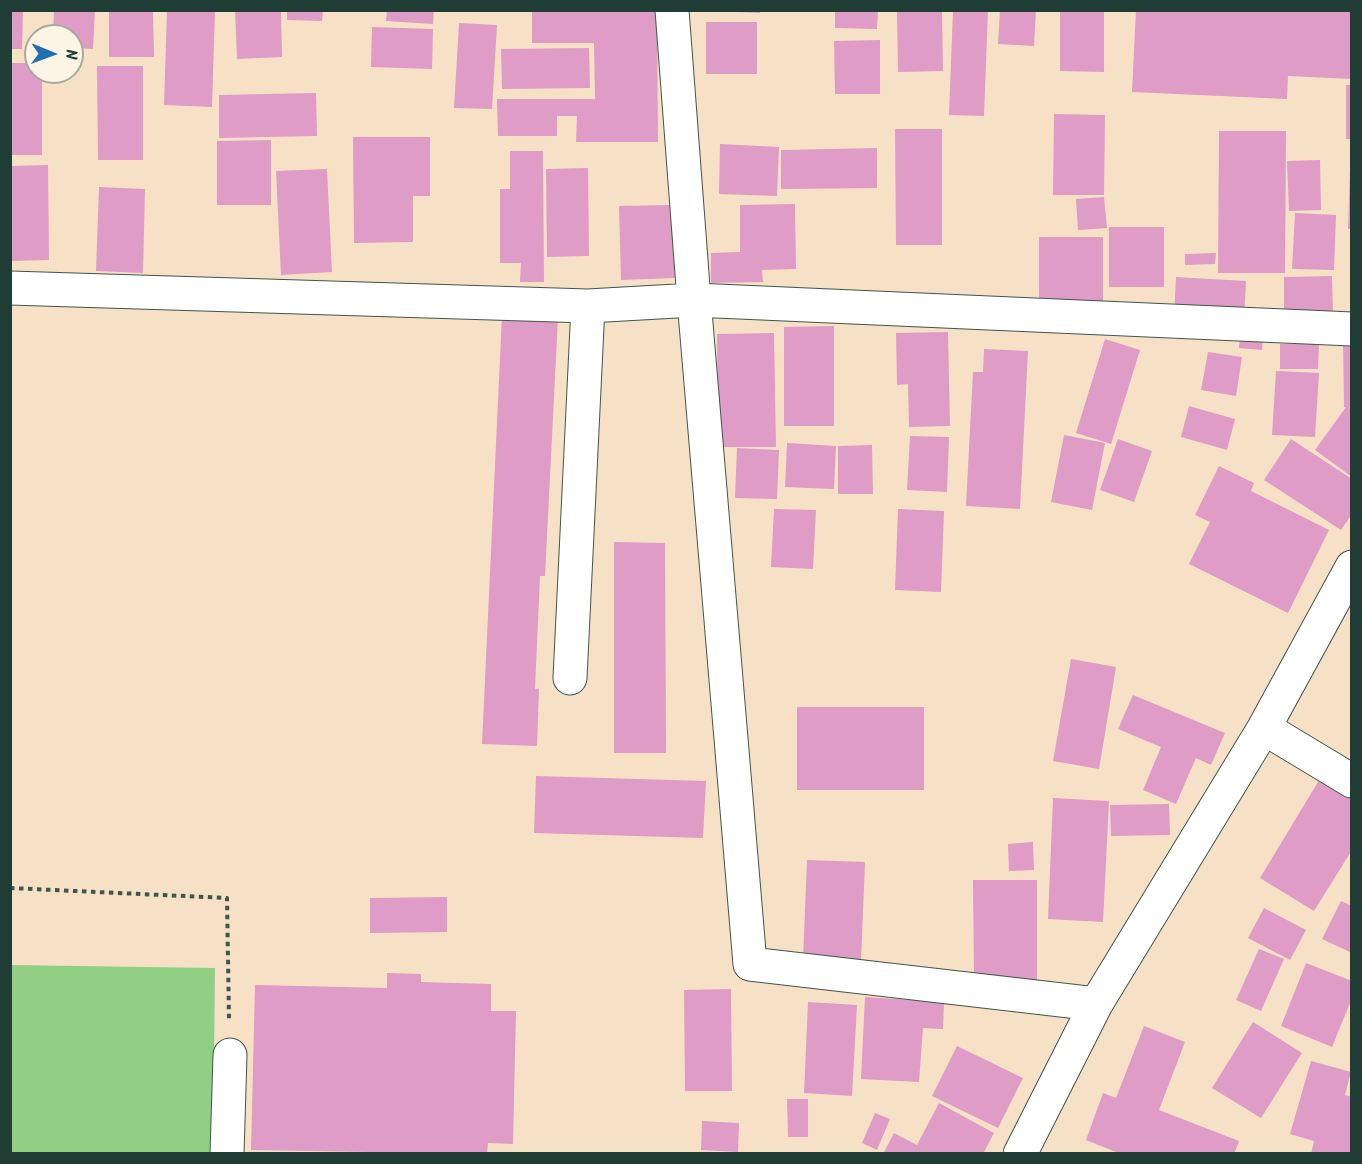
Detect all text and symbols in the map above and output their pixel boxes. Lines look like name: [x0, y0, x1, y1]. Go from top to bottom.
north arrow: [24, 24, 84, 84]
text: N: [58, 49, 83, 60]

